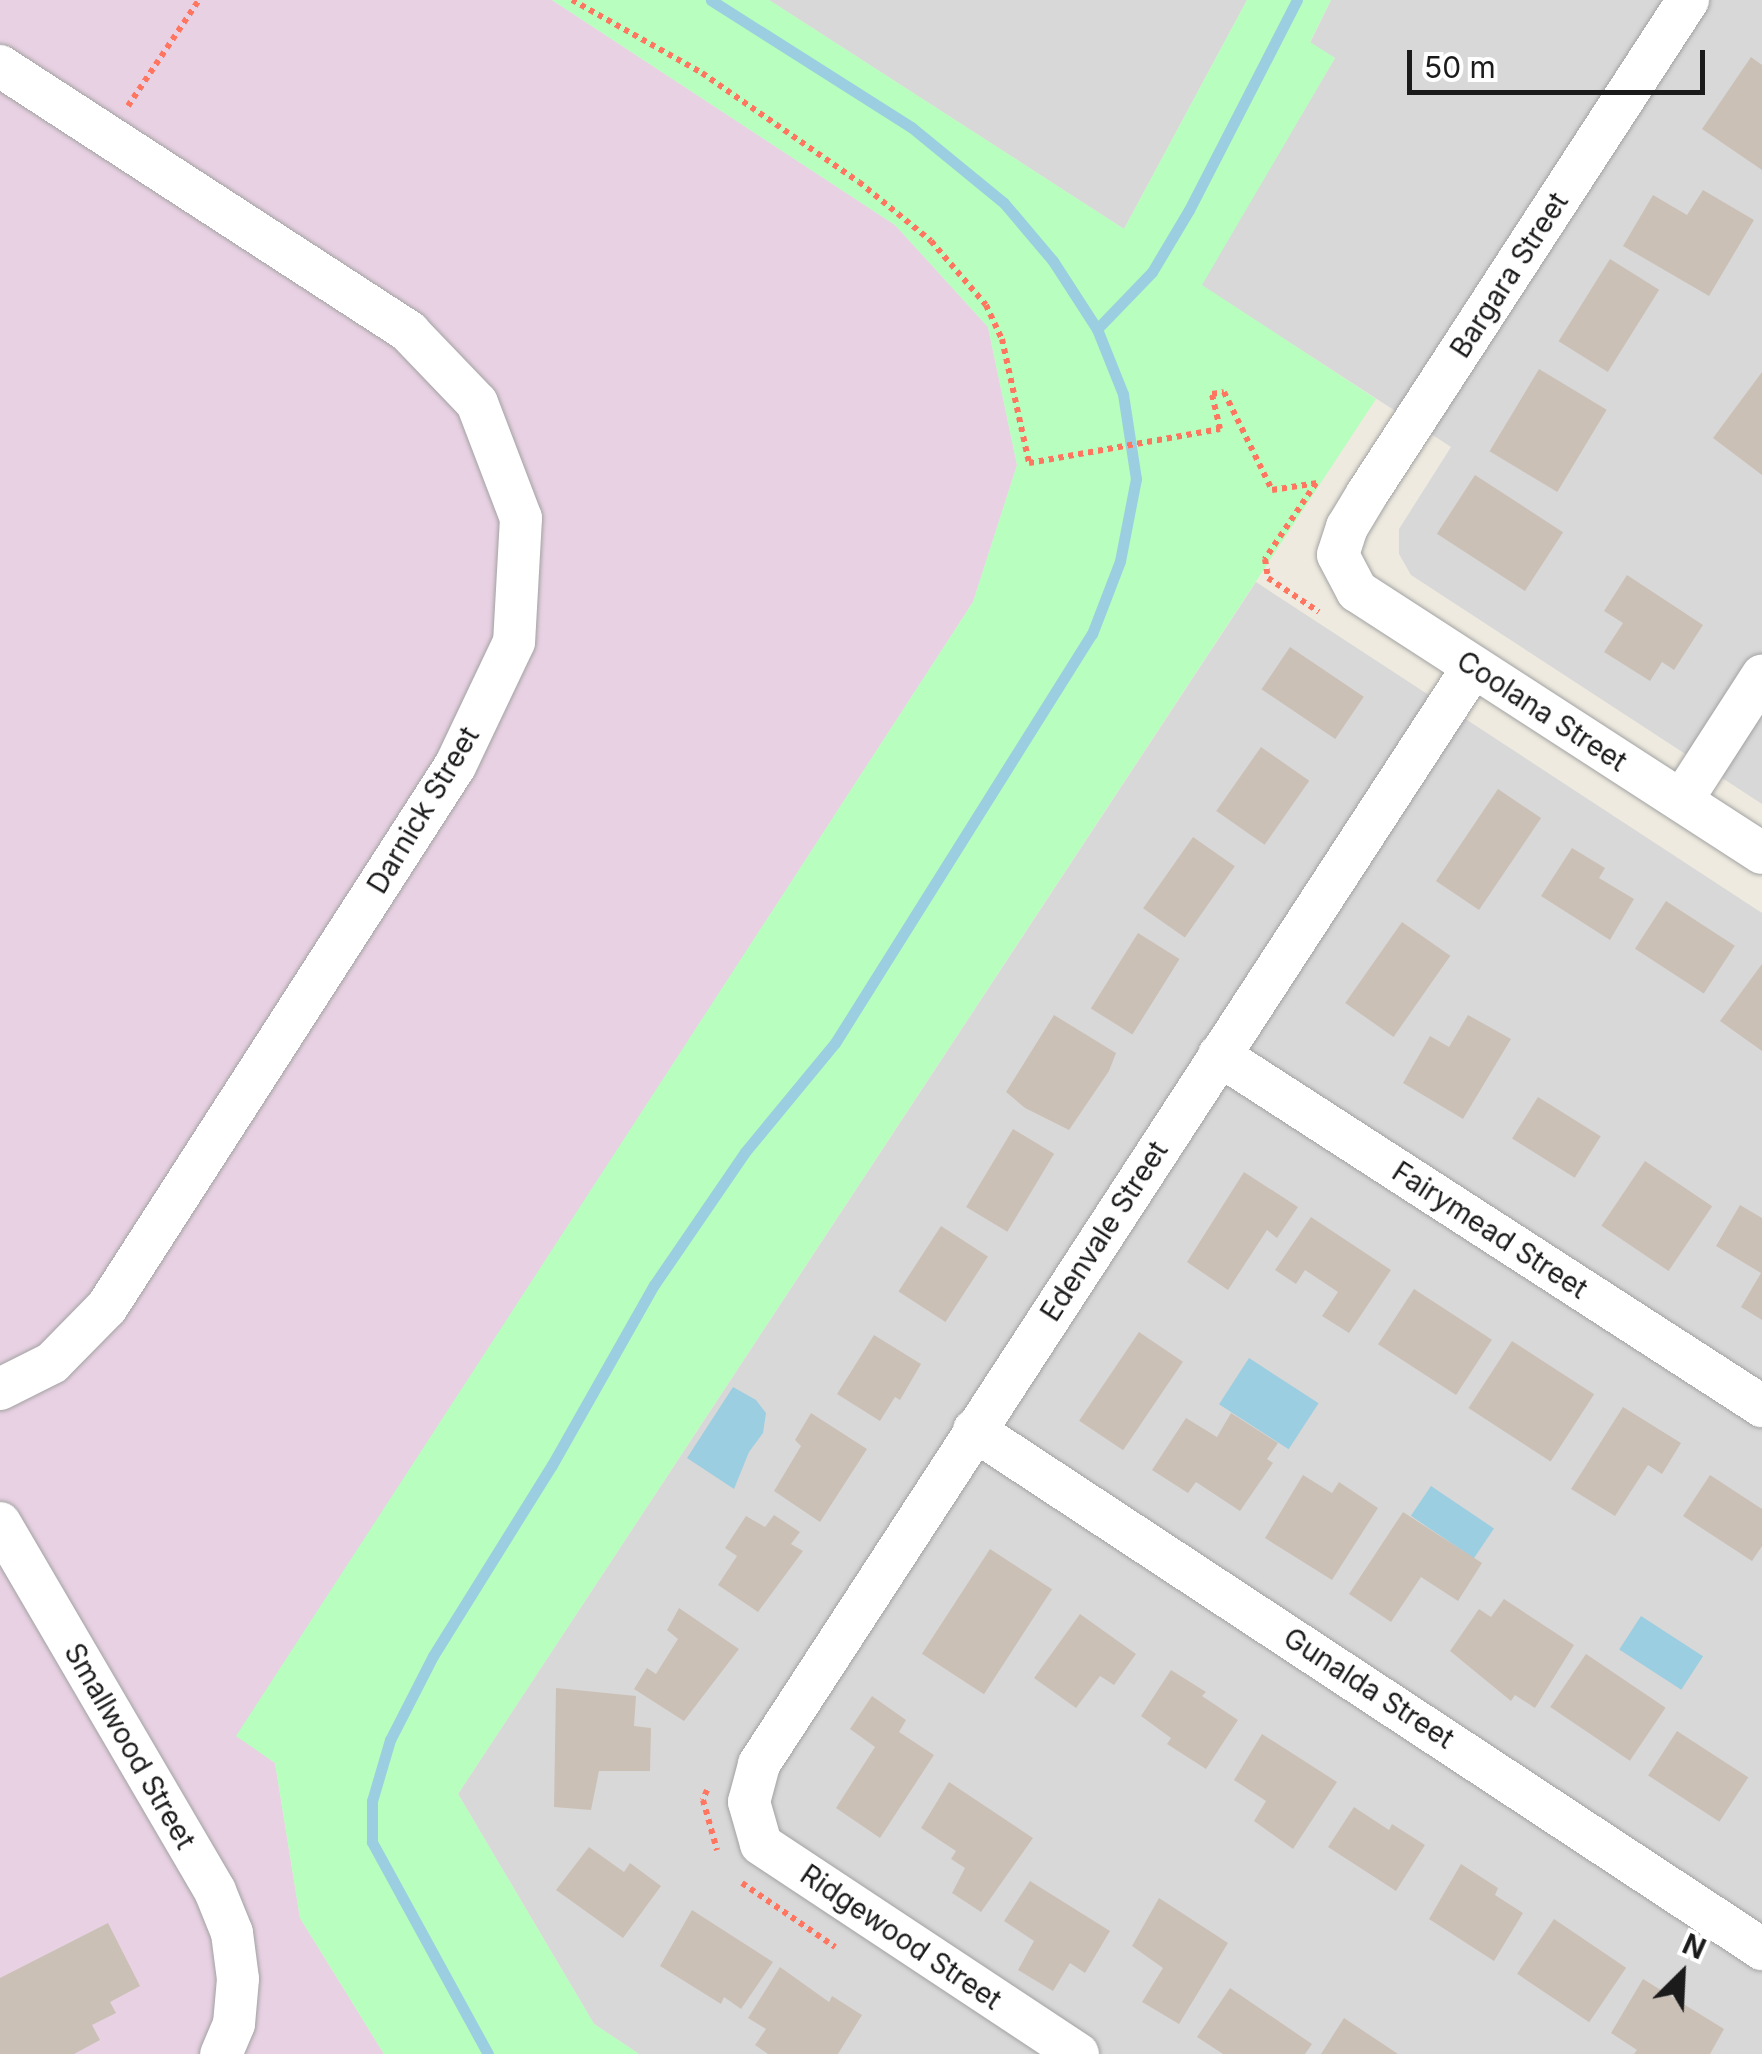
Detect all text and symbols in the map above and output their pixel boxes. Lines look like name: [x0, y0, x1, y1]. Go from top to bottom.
scale bar: [1412, 30, 1710, 92]
text: 50 m: [1424, 49, 1496, 85]
street label: Bargara Street: [1443, 186, 1575, 364]
street label: Coolana Street: [1451, 644, 1633, 778]
street label: Darnick Street: [360, 721, 486, 899]
street label: Edenvale Street: [1033, 1135, 1175, 1327]
street label: Fairymead Street: [1386, 1154, 1594, 1306]
street label: Gunalda Street: [1278, 1620, 1460, 1756]
street label: Smallwood Street: [58, 1637, 202, 1855]
street label: Ridgewood Street: [794, 1857, 1008, 2017]
north arrow: [1632, 1924, 1732, 2024]
text: N: [1678, 1927, 1711, 1966]

